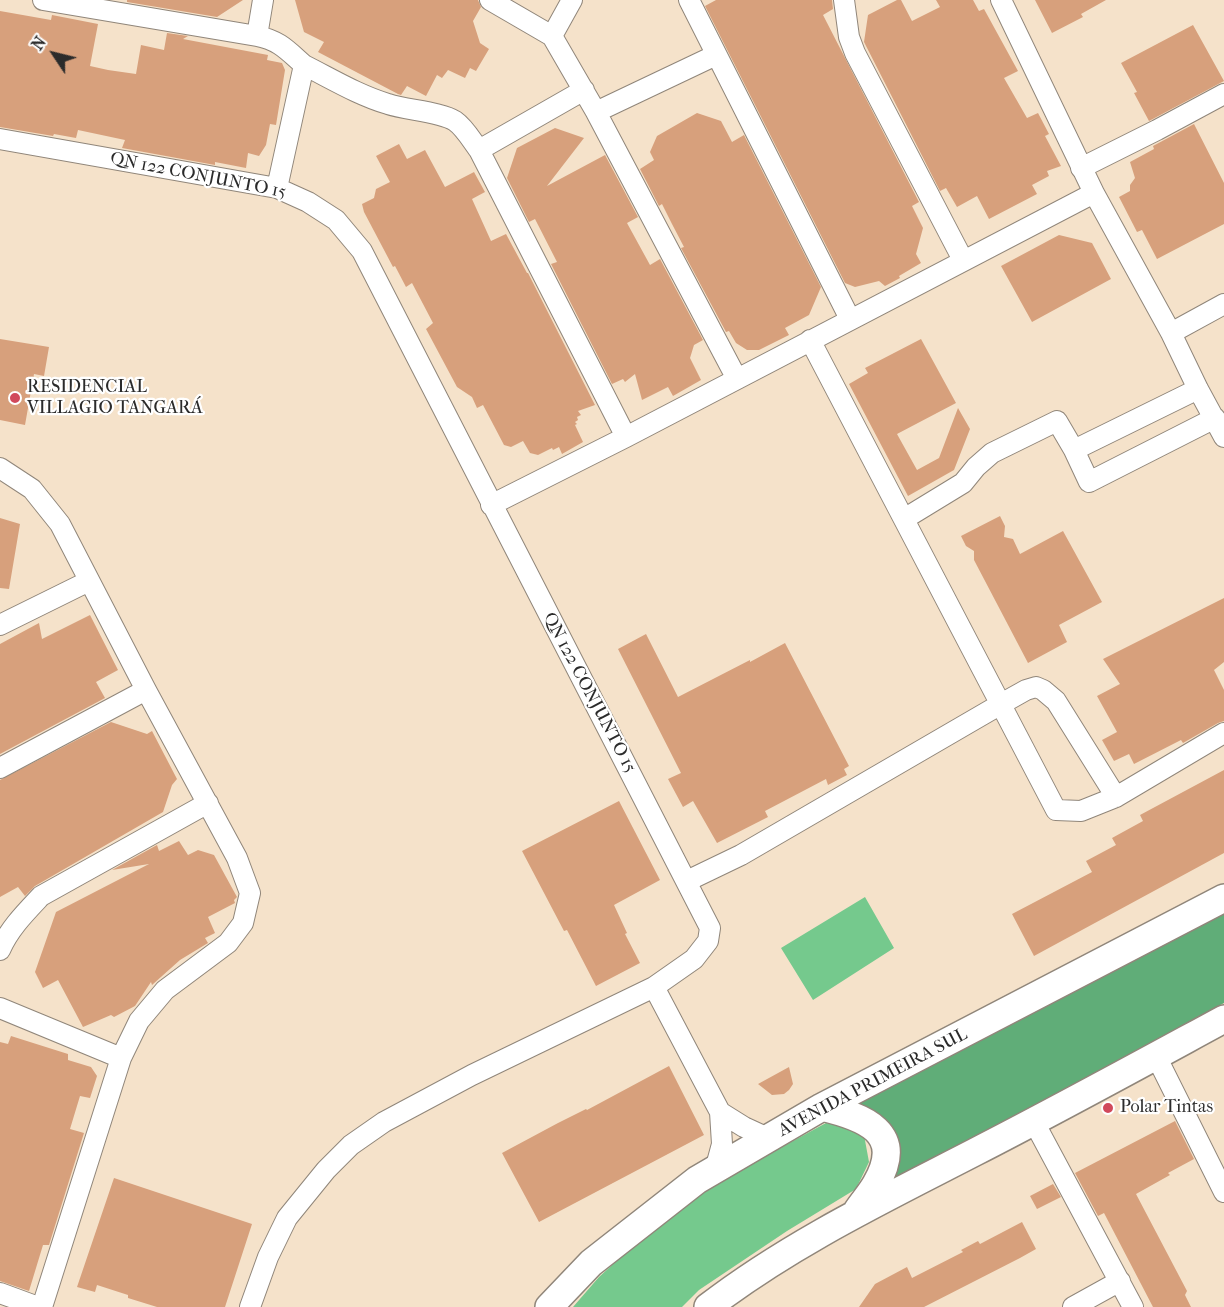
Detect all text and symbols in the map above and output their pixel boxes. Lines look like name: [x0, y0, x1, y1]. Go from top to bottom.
north arrow: [24, 24, 84, 84]
text: N: [28, 33, 50, 54]
street label: QN 122 CONJUNTO 15: [108, 148, 288, 204]
place label: RESIDENCIAL VILLAGIO TANGARÁ: [27, 377, 203, 420]
marker: RESIDENCIAL VILLAGIO TANGARÁ: [8, 391, 22, 405]
street label: QN 122 CONJUNTO 15: [538, 609, 640, 777]
street label: AVENIDA PRIMEIRA SUL: [775, 1024, 971, 1142]
place label: Polar Tintas: [1120, 1097, 1213, 1119]
marker: Polar Tintas: [1101, 1101, 1115, 1115]

